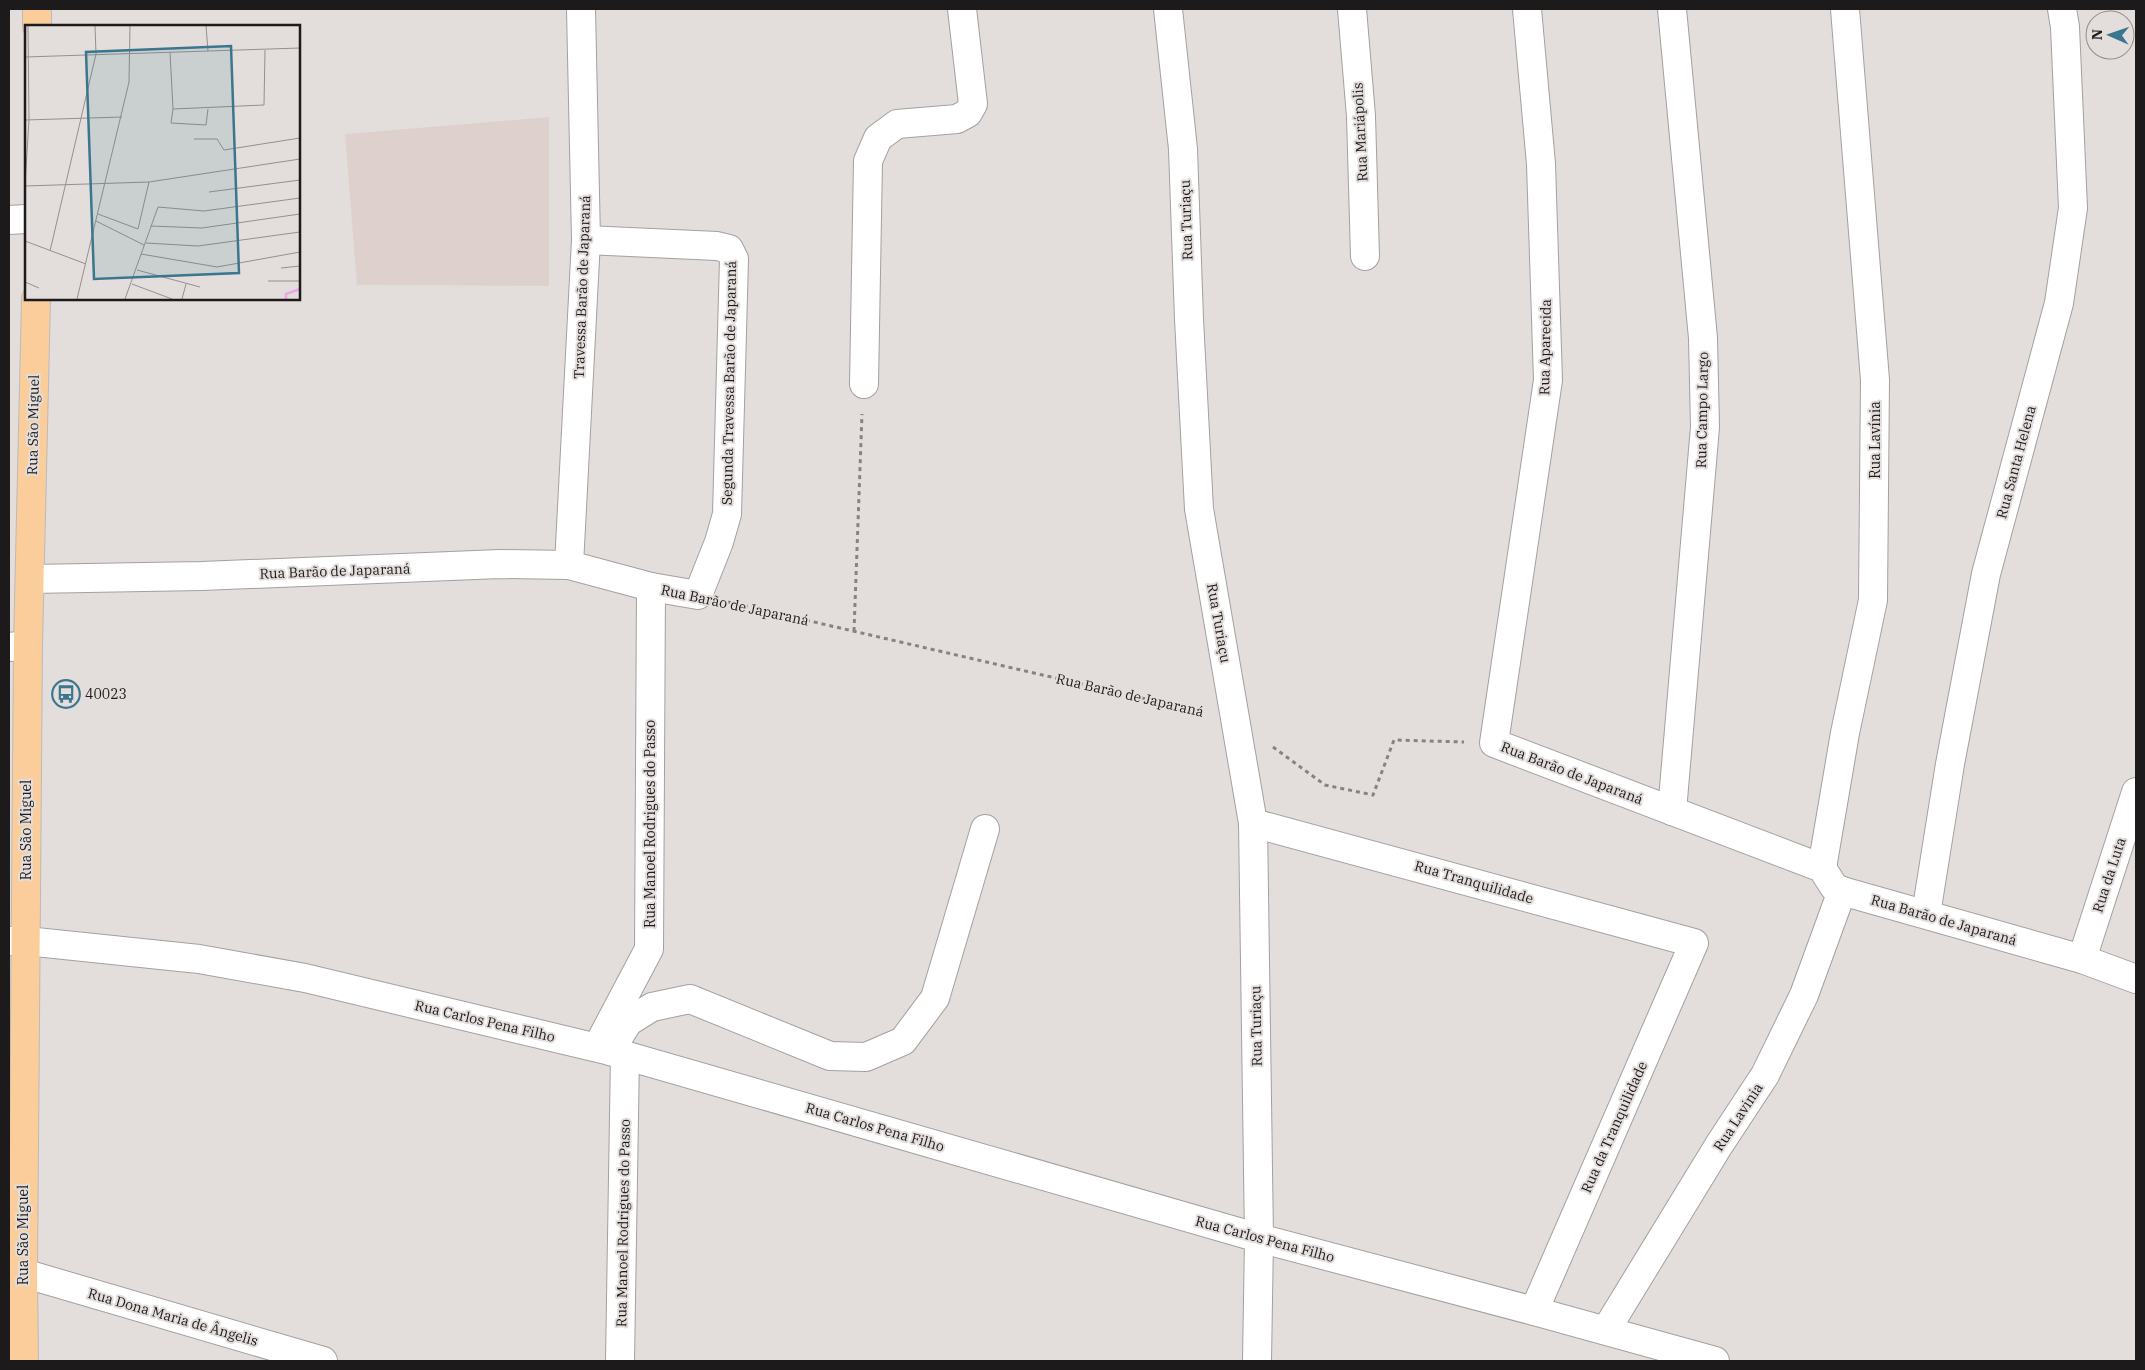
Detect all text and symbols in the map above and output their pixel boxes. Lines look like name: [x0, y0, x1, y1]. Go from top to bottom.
north arrow: [2085, 10, 2135, 60]
inset map: [25, 25, 300, 300]
text: N: [2088, 29, 2106, 40]
street label: Rua Mariápolis: [1348, 82, 1372, 182]
street label: Rua Turiaçu: [1176, 179, 1196, 261]
street label: Travessa Barão de Japaraná: [570, 194, 594, 379]
street label: Segunda Travessa Barão de Japaraná: [718, 260, 740, 505]
street label: Rua Aparecida: [1535, 298, 1555, 395]
street label: Rua Campo Largo: [1692, 352, 1712, 468]
street label: Rua São Miguel: [23, 375, 43, 475]
street label: Rua Lavínia: [1866, 401, 1884, 479]
street label: Rua Santa Helena: [1992, 403, 2040, 521]
street label: Rua Barão de Japaraná: [259, 559, 411, 583]
street label: Rua Barão de Japaraná: [659, 581, 811, 630]
street label: Rua Turiaçu: [1203, 582, 1235, 665]
street label: Rua Barão de Japaraná: [1054, 669, 1206, 721]
bus stop icon: 40023: [51, 679, 81, 709]
place label: 40023: [85, 685, 127, 703]
street label: Rua Manoel Rodrigues do Passo: [641, 720, 659, 928]
street label: Rua Barão de Japaraná: [1498, 738, 1646, 809]
street label: Rua São Miguel: [17, 780, 35, 880]
street label: Rua da Luta: [2088, 835, 2130, 915]
street label: Rua Tranquilidade: [1412, 856, 1536, 908]
street label: Rua Barão de Japaraná: [1869, 891, 2019, 950]
street label: Rua Turiaçu: [1246, 985, 1266, 1066]
street label: Rua Carlos Pena Filho: [413, 996, 557, 1046]
street label: Rua da Tranquilidade: [1577, 1058, 1651, 1196]
street label: Rua Lavinia: [1709, 1079, 1767, 1154]
street label: Rua Carlos Pena Filho: [804, 1099, 946, 1155]
street label: Rua Manoel Rodrigues do Passo: [612, 1119, 634, 1327]
street label: Rua São Miguel: [14, 1185, 32, 1285]
street label: Rua Carlos Pena Filho: [1193, 1212, 1337, 1266]
street label: Rua Dona Maria de Ângelis: [86, 1284, 260, 1350]

